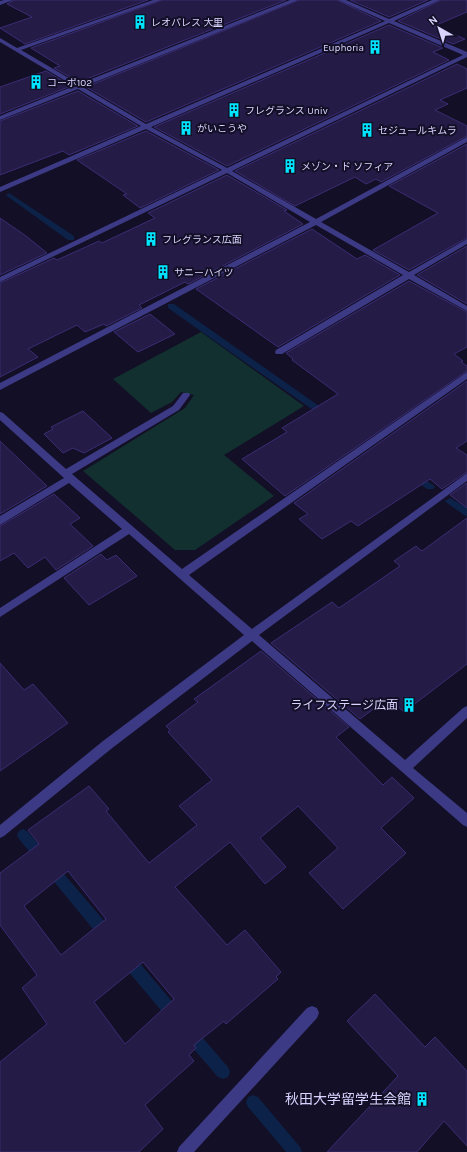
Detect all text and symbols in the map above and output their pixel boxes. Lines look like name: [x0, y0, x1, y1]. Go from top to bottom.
north arrow: [419, 8, 459, 48]
text: N: [426, 13, 440, 28]
building icon: レオパレス 大里: [132, 14, 148, 30]
place label: レオパレス 大里: [151, 17, 223, 29]
building icon: Euphoria: [367, 39, 383, 55]
place label: Euphoria: [323, 42, 364, 54]
building icon: コーポ102: [28, 74, 44, 90]
place label: コーポ102: [47, 77, 92, 89]
building icon: フレグランス Univ: [226, 102, 242, 118]
place label: フレグランス Univ: [245, 105, 328, 117]
building icon: がいこうや: [178, 120, 194, 136]
building icon: セジュールキムラ: [359, 122, 375, 138]
place label: がいこうや: [197, 123, 247, 135]
place label: セジュールキムラ: [378, 125, 457, 137]
building icon: メゾン・ド ソフィア: [282, 158, 298, 174]
place label: メゾン・ド ソフィア: [301, 161, 393, 173]
building icon: フレグランス広面: [143, 231, 159, 247]
place label: フレグランス広面: [162, 234, 242, 246]
building icon: サニーハイツ: [155, 264, 171, 280]
place label: サニーハイツ: [174, 267, 234, 279]
building icon: ライフステージ広面: [401, 697, 417, 713]
place label: ライフステージ広面: [290, 698, 398, 712]
place label: 秋田大学留学生会館: [285, 1091, 411, 1108]
building icon: 秋田大学留学生会館: [414, 1091, 430, 1107]

